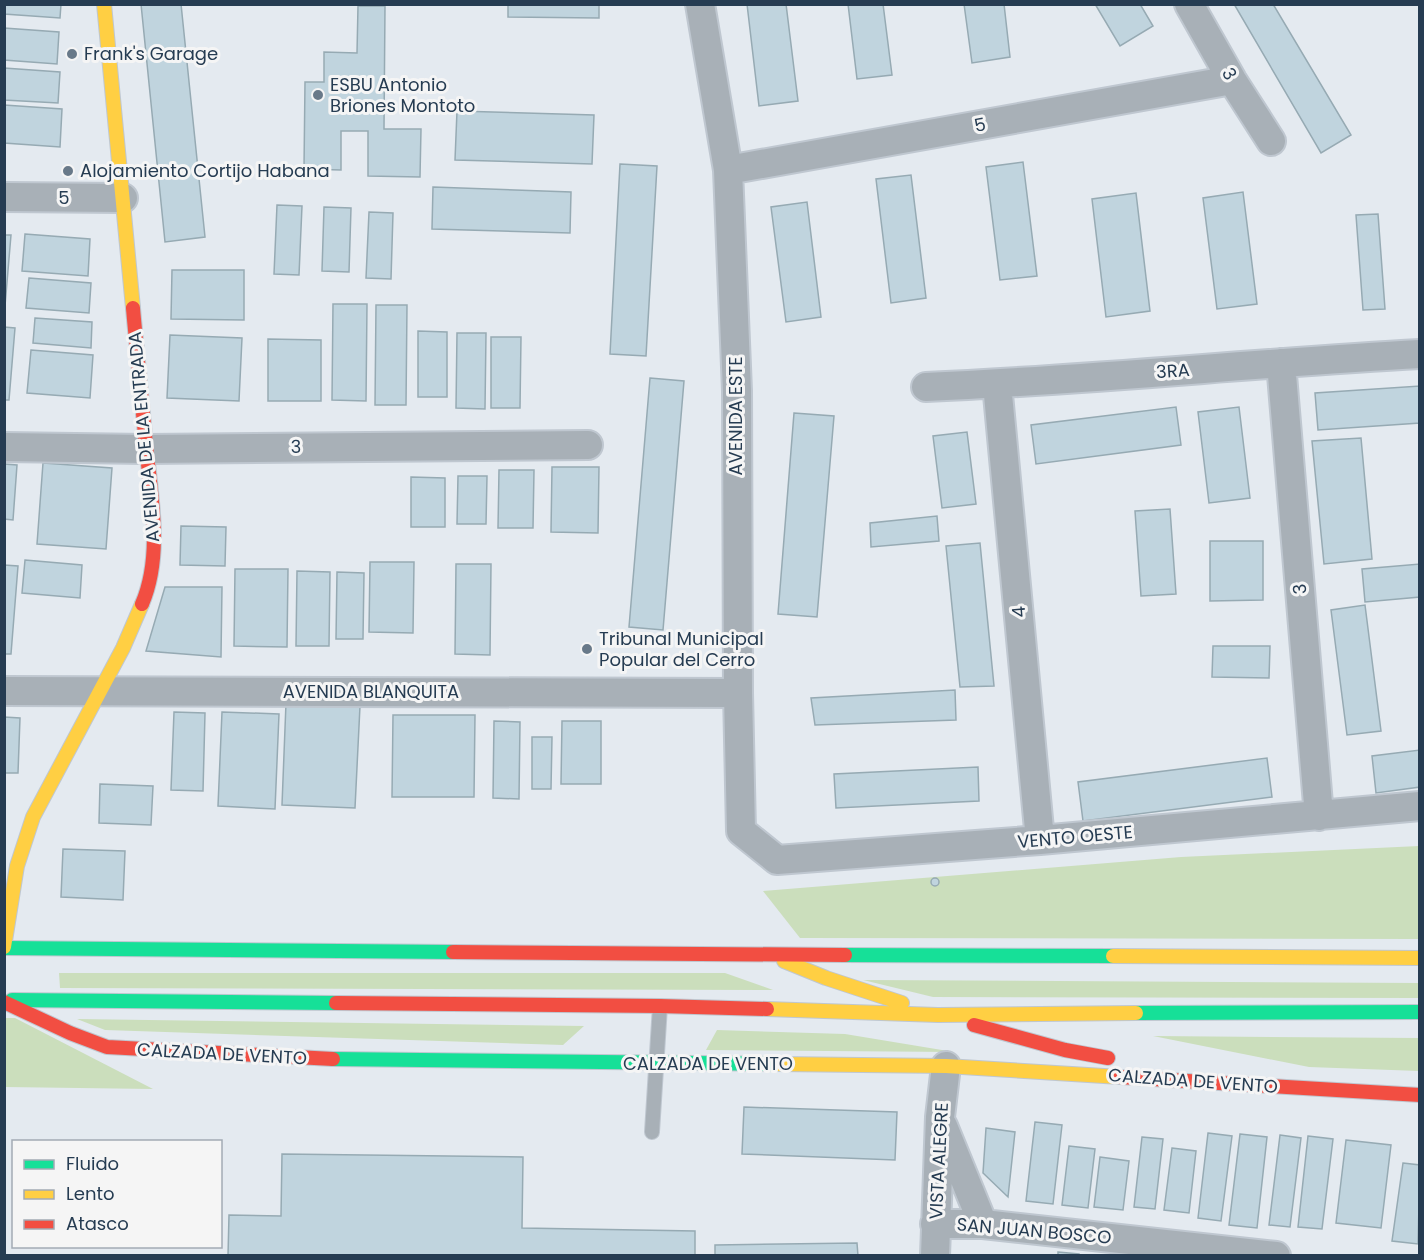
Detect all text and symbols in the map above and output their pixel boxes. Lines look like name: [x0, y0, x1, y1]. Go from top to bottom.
place label: Frank's Garage: [84, 41, 218, 66]
marker: Frank's Garage: [65, 47, 79, 61]
street label: 3: [1216, 63, 1243, 85]
place label: ESBU Antonio Briones Montoto: [330, 72, 475, 118]
marker: ESBU Antonio Briones Montoto: [311, 88, 325, 102]
street label: 5: [972, 111, 988, 138]
place label: Alojamiento Cortijo Habana: [80, 158, 330, 183]
marker: Alojamiento Cortijo Habana: [61, 164, 75, 178]
street label: 5: [58, 185, 70, 210]
street label: AVENIDA DE LA ENTRADA: [122, 331, 165, 543]
street label: AVENIDA ESTE: [723, 356, 748, 476]
street label: 3RA: [1155, 357, 1191, 384]
street label: 3: [290, 434, 302, 459]
street label: 3: [1287, 583, 1312, 595]
street label: 4: [1006, 605, 1031, 619]
place label: Tribunal Municipal Popular del Cerro: [599, 626, 764, 672]
marker: Tribunal Municipal Popular del Cerro: [580, 642, 594, 656]
street label: AVENIDA BLANQUITA: [283, 679, 459, 704]
street label: VENTO OESTE: [1016, 819, 1134, 854]
street label: CALZADA DE VENTO: [136, 1037, 308, 1070]
street label: CALZADA DE VENTO: [623, 1051, 793, 1076]
street label: CALZADA DE VENTO: [1107, 1062, 1279, 1099]
street label: VISTA ALEGRE: [923, 1102, 954, 1220]
legend: [12, 1140, 222, 1248]
text: Fluido: [66, 1151, 119, 1176]
text: Lento: [66, 1181, 115, 1206]
text: Atasco: [66, 1211, 129, 1236]
street label: SAN JUAN BOSCO: [956, 1211, 1112, 1250]

